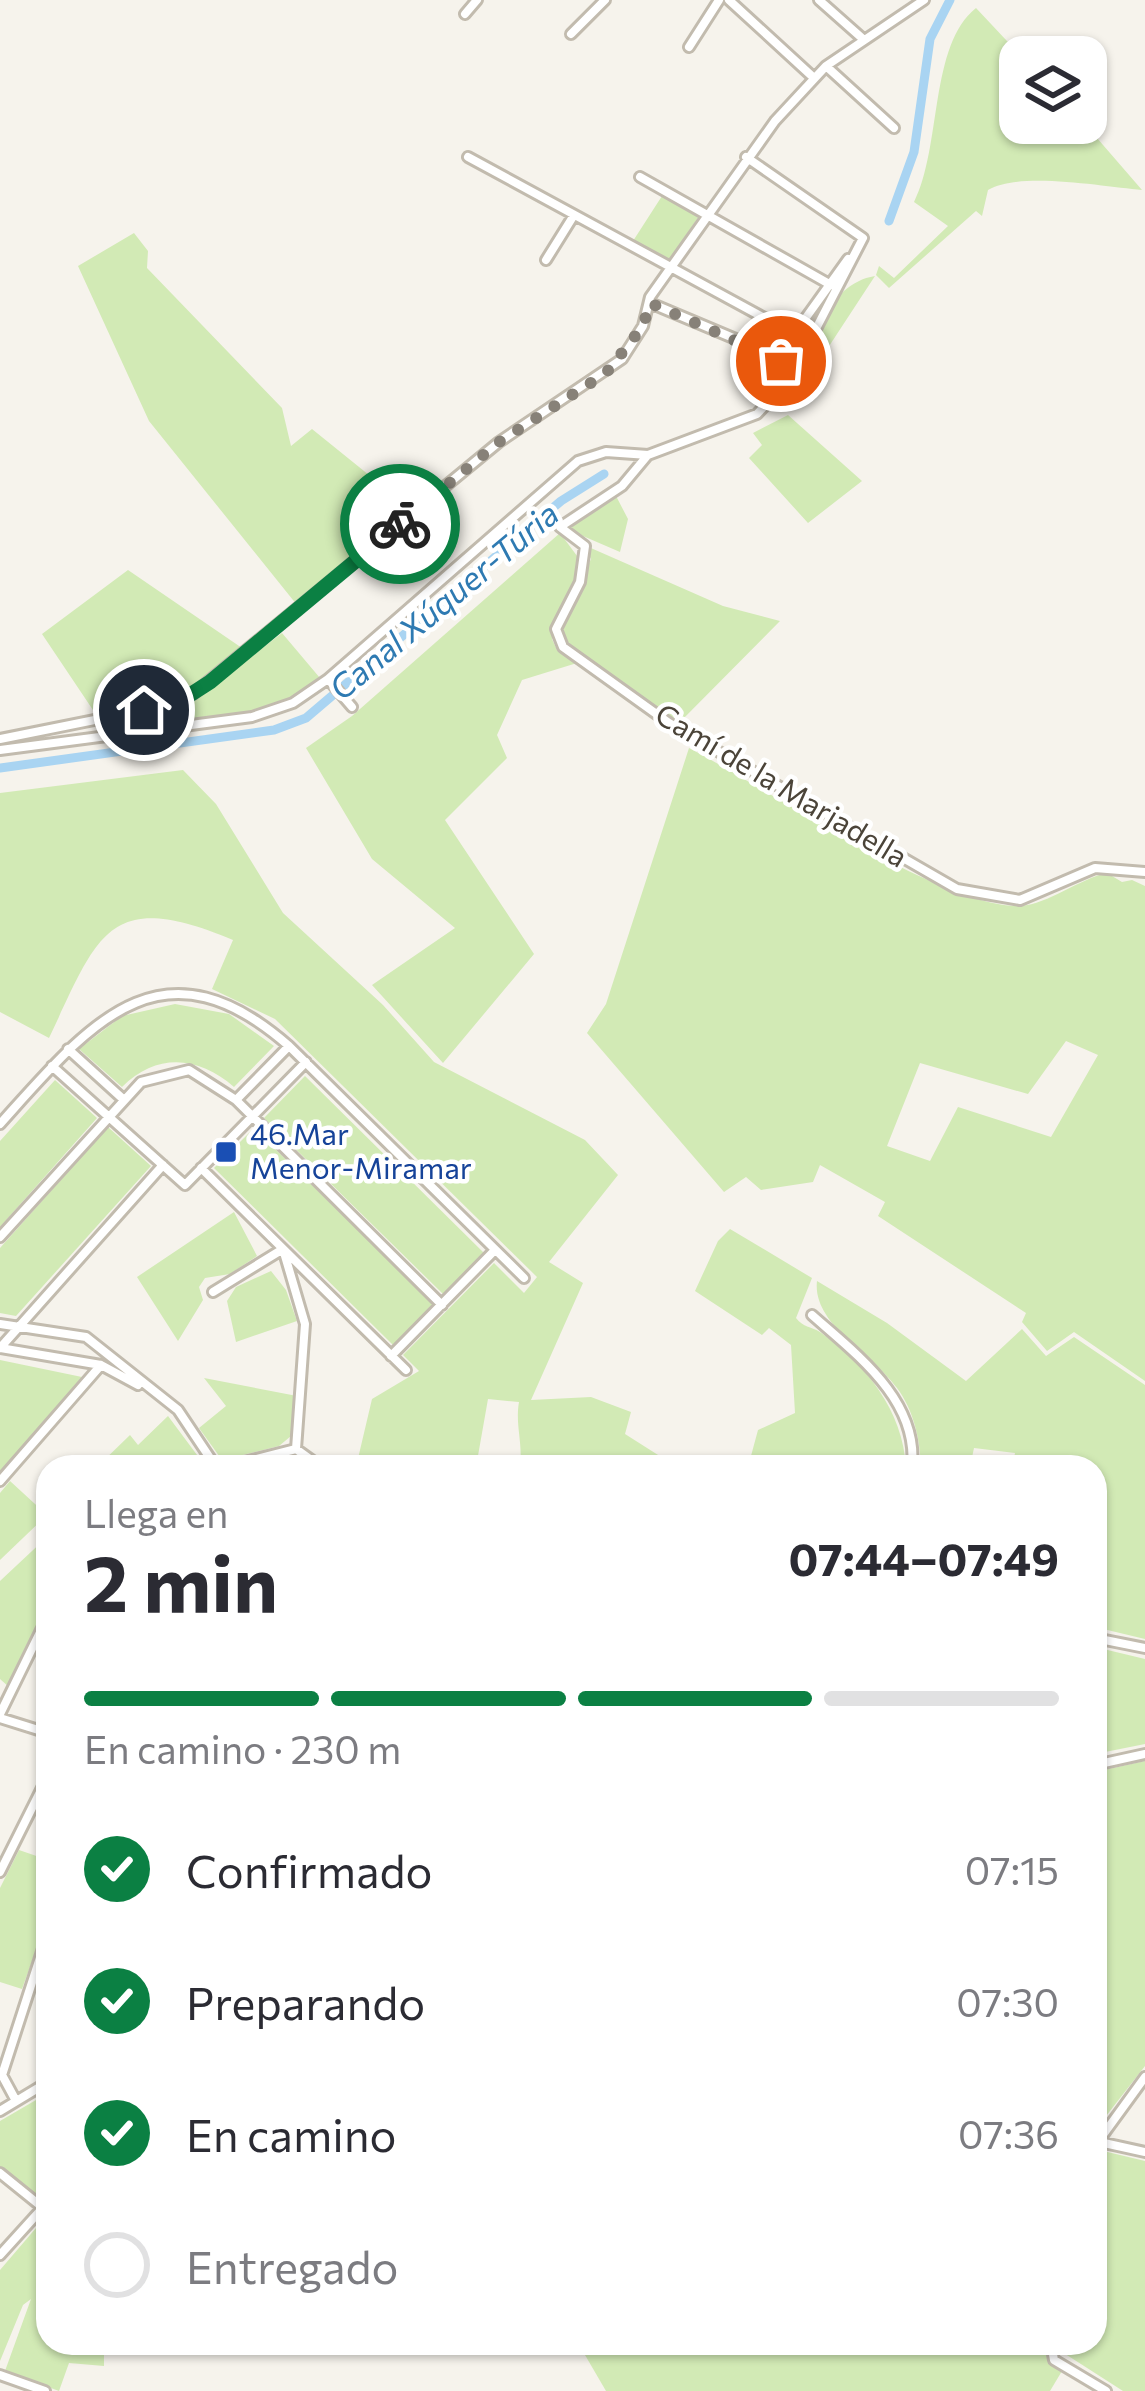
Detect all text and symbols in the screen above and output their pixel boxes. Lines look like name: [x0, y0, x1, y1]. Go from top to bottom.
map controls: [999, 36, 1107, 144]
button: layers: [999, 36, 1107, 144]
pin: [730, 310, 832, 412]
icon: bag: [748, 328, 814, 394]
courier: [340, 464, 460, 584]
icon: bike: [367, 491, 433, 557]
water label: Canal Xúquer-Túria: [320, 492, 566, 708]
pin: [93, 659, 195, 761]
icon: home: [111, 677, 177, 743]
street label: Camí de la Marjadella: [650, 694, 915, 874]
place label: 46.Mar Menor-Miramar: [250, 1114, 472, 1185]
marker: 46.Mar Menor-Miramar: [213, 1139, 239, 1165]
text: Llega en: [84, 1488, 228, 1536]
text: 07:44–07:49: [789, 1530, 1059, 1585]
text: 2 min: [84, 1533, 278, 1628]
text: En camino · 230 m: [84, 1724, 401, 1772]
icon: check: [84, 1836, 150, 1902]
text: Confirmado: [186, 1842, 433, 1897]
text: 07:15: [965, 1845, 1059, 1893]
icon: check: [84, 1968, 150, 2034]
text: Preparando: [186, 1974, 425, 2029]
text: 07:30: [956, 1977, 1059, 2025]
icon: check: [84, 2100, 150, 2166]
text: En camino: [186, 2106, 396, 2161]
text: 07:36: [958, 2109, 1059, 2157]
text: Entregado: [186, 2238, 398, 2293]

